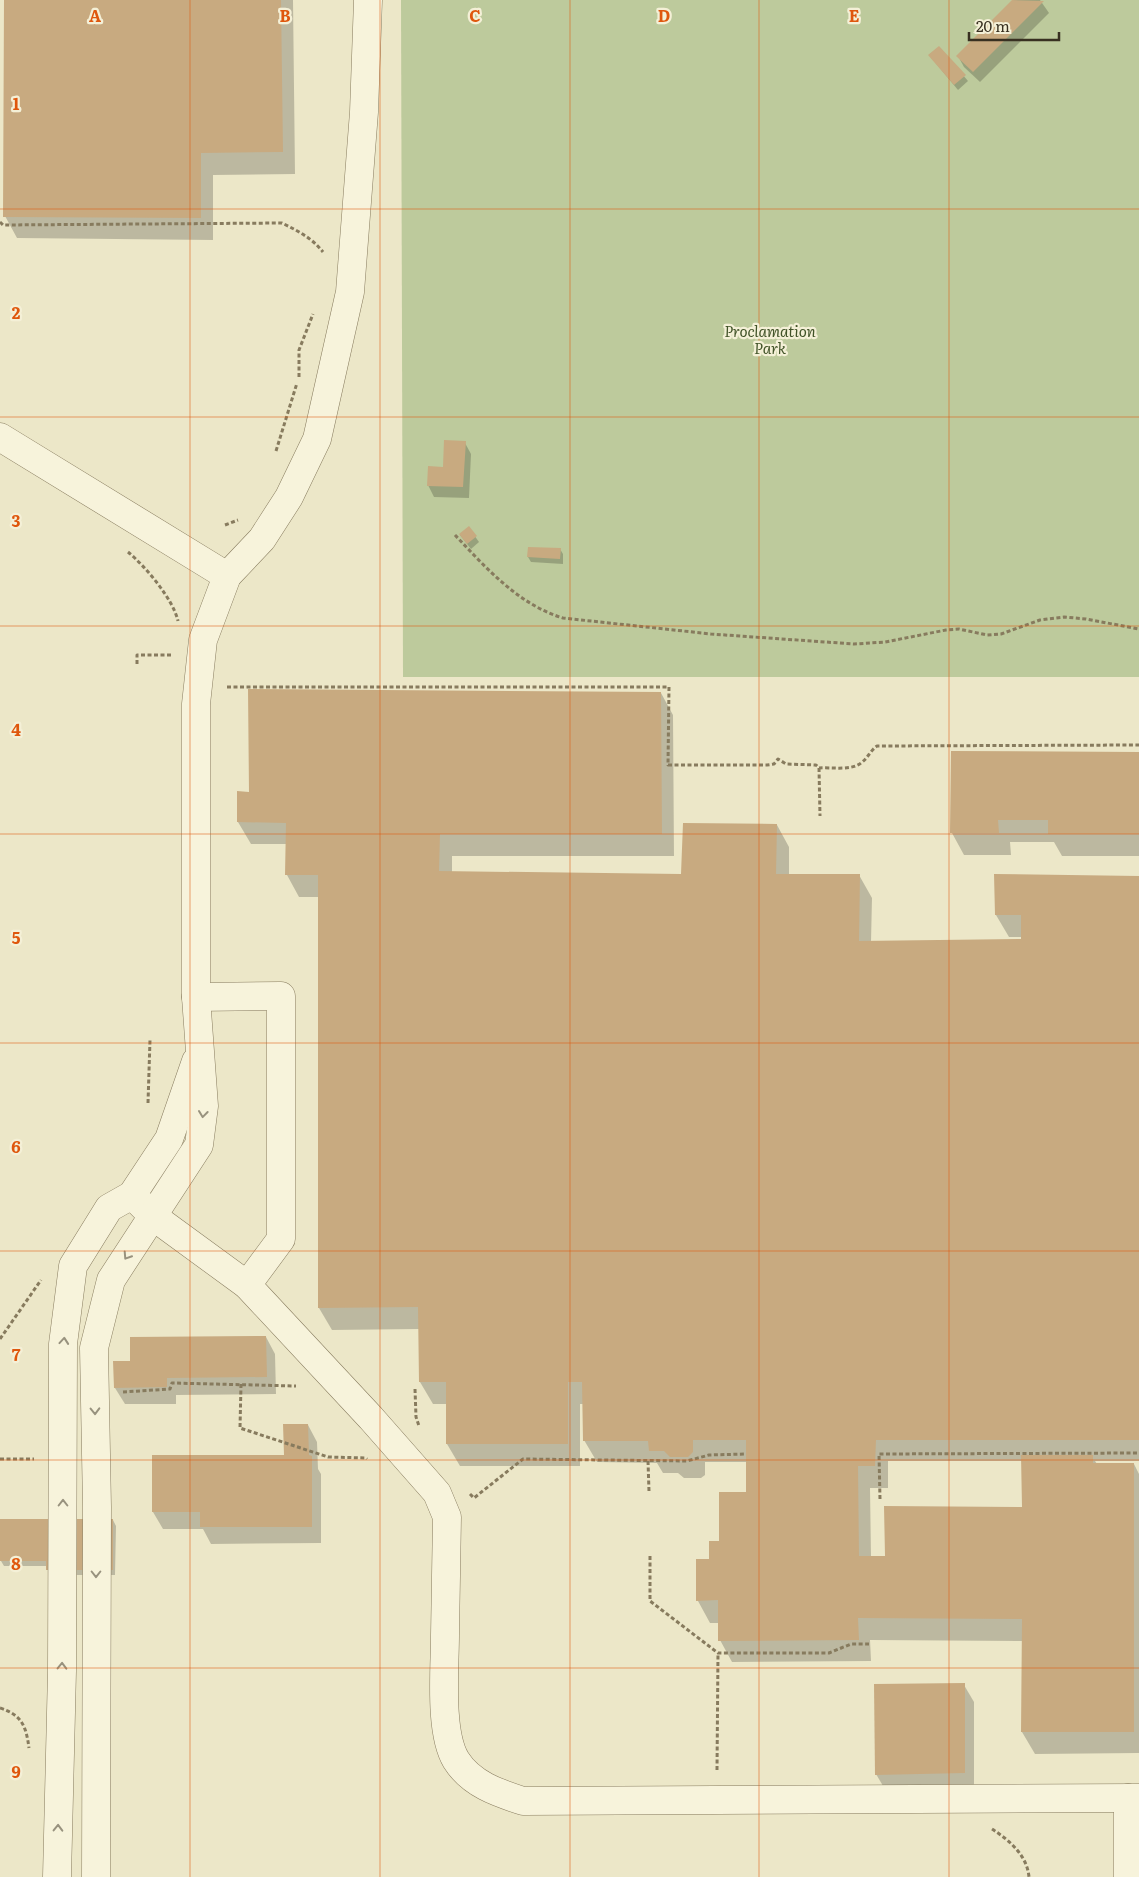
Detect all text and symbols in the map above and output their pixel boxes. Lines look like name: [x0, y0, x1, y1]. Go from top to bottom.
text: A: [89, 3, 101, 27]
text: B: [279, 3, 291, 27]
text: C: [469, 3, 481, 27]
text: D: [658, 3, 670, 27]
text: E: [849, 3, 860, 27]
scale bar: [969, 10, 1059, 42]
text: 20 m: [976, 14, 1010, 37]
text: 1: [13, 91, 20, 115]
text: 2: [12, 300, 21, 324]
park label: Proclamation Park: [724, 319, 816, 359]
text: 3: [12, 508, 21, 532]
text: 4: [11, 717, 21, 741]
text: 5: [12, 925, 21, 949]
one-way arrow: [198, 1110, 208, 1119]
text: 6: [11, 1134, 21, 1158]
one-way arrow: [124, 1250, 134, 1259]
one-way arrow: [58, 1337, 69, 1345]
text: 7: [12, 1342, 21, 1366]
one-way arrow: [90, 1408, 100, 1415]
one-way arrow: [58, 1499, 68, 1507]
text: 8: [11, 1551, 21, 1575]
one-way arrow: [91, 1570, 102, 1578]
one-way arrow: [57, 1662, 67, 1670]
text: 9: [11, 1759, 21, 1783]
one-way arrow: [53, 1824, 63, 1832]

